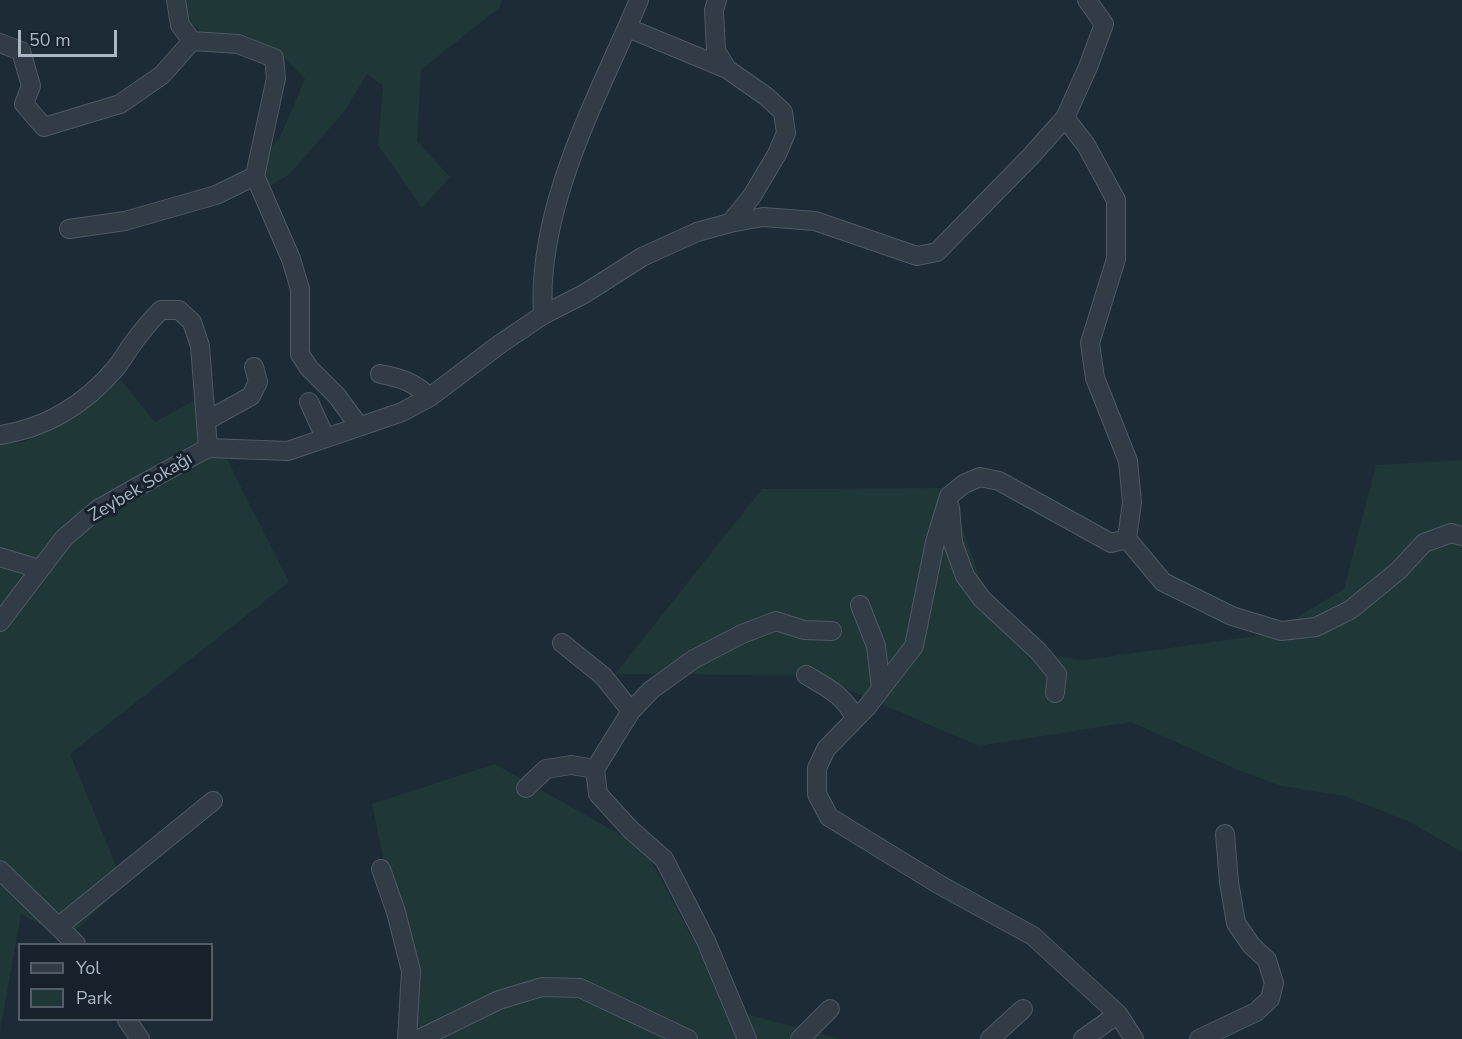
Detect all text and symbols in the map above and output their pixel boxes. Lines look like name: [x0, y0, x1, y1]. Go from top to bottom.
scale bar: [21, 18, 120, 56]
text: 50 m: [29, 28, 71, 52]
street label: Zeybek Sokağı: [85, 449, 197, 527]
legend: [18, 943, 213, 1021]
text: Yol: [76, 956, 101, 980]
text: Park: [76, 986, 112, 1010]

